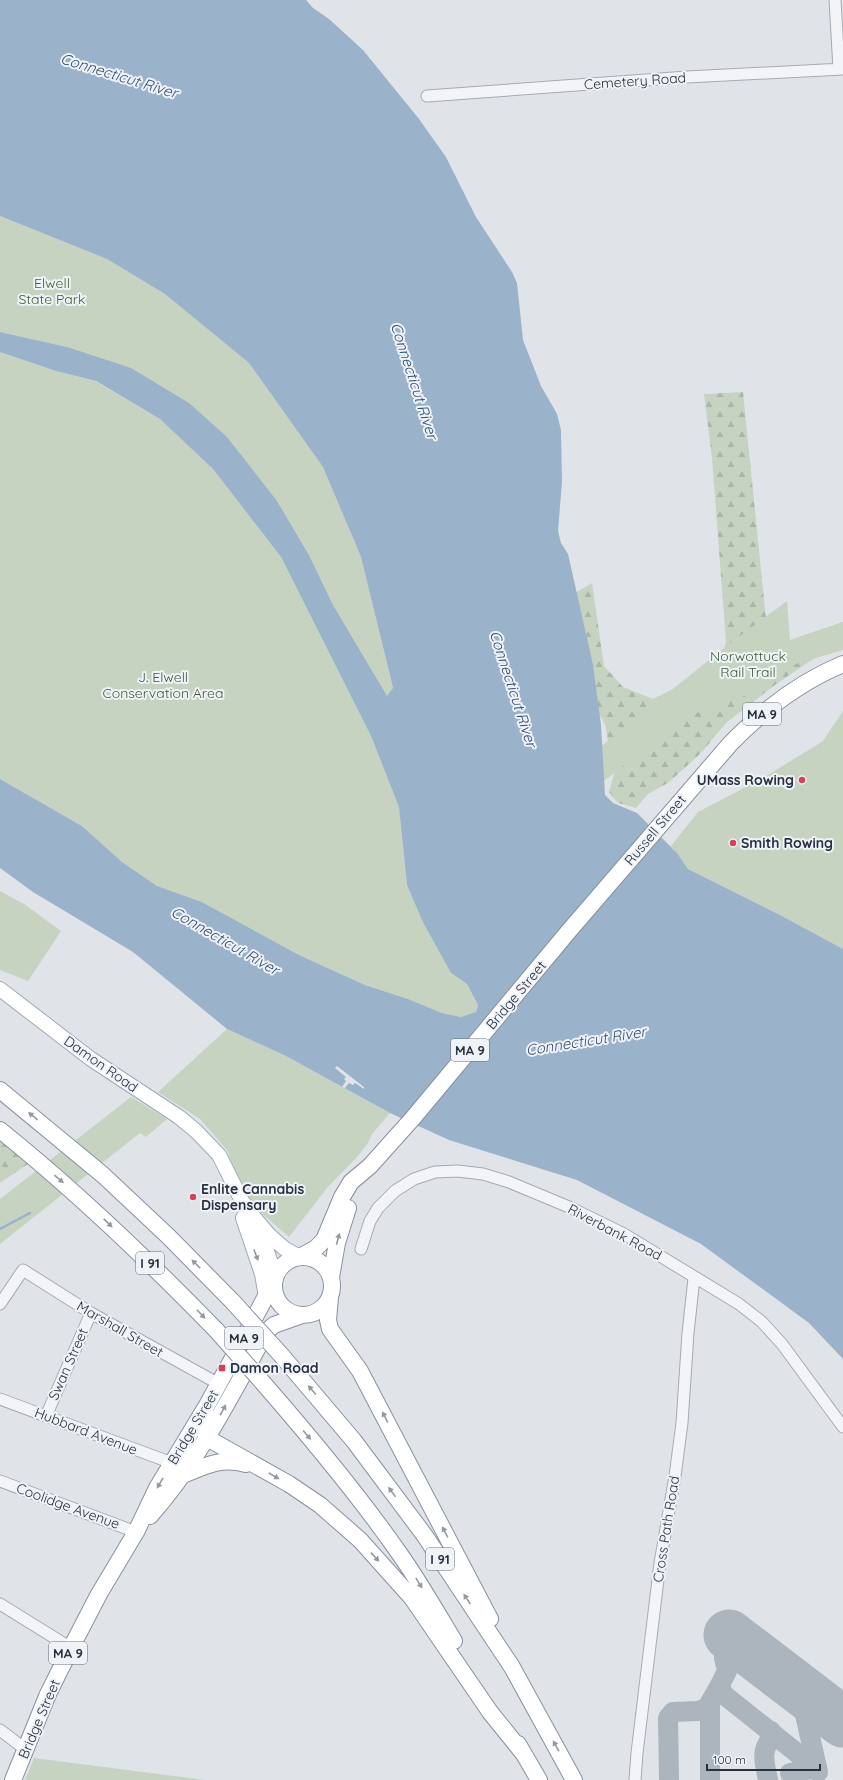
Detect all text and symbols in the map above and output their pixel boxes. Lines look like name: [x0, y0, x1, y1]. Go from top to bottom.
water label: Connecticut River: [58, 49, 182, 103]
street label: Cemetery Road: [583, 68, 687, 94]
park label: Elwell State Park: [18, 274, 86, 308]
water label: Connecticut River: [387, 320, 443, 444]
water label: Connecticut River: [486, 628, 542, 752]
park label: Norwottuck Rail Trail: [710, 647, 786, 681]
park label: J. Elwell Conservation Area: [103, 668, 223, 702]
road number: MA 9: [743, 703, 781, 725]
place label: UMass Rowing: [697, 771, 794, 789]
marker: UMass Rowing: [797, 775, 807, 785]
street label: Russell Street: [620, 791, 690, 869]
place label: Smith Rowing: [741, 834, 833, 852]
marker: Smith Rowing: [728, 838, 738, 848]
water label: Connecticut River: [168, 902, 285, 980]
street label: Bridge Street: [482, 957, 550, 1033]
water label: Connecticut River: [524, 1021, 650, 1059]
street label: Damon Road: [60, 1032, 142, 1096]
road number: MA 9: [451, 1039, 489, 1061]
one-way arrow: [28, 1112, 39, 1121]
one-way arrow: [53, 1174, 64, 1183]
place label: Enlite Cannabis Dispensary: [201, 1180, 304, 1214]
marker: Enlite Cannabis Dispensary: [188, 1192, 198, 1202]
street label: Riverbank Road: [565, 1200, 665, 1264]
one-way arrow: [103, 1219, 113, 1228]
one-way arrow: [336, 1233, 342, 1245]
one-way arrow: [253, 1249, 259, 1261]
road number: I 91: [136, 1252, 164, 1274]
one-way arrow: [191, 1259, 201, 1269]
street label: Marshall Street: [74, 1297, 167, 1361]
one-way arrow: [196, 1309, 206, 1319]
street label: Swan Street: [44, 1325, 92, 1403]
road number: MA 9: [225, 1327, 263, 1349]
place label: Damon Road: [230, 1359, 319, 1377]
marker: Damon Road: [217, 1363, 227, 1373]
one-way arrow: [307, 1385, 316, 1396]
street label: Bridge Street: [164, 1386, 223, 1468]
street label: Hubbard Avenue: [32, 1403, 140, 1459]
one-way arrow: [220, 1404, 227, 1415]
one-way arrow: [382, 1411, 388, 1423]
one-way arrow: [302, 1430, 311, 1441]
one-way arrow: [268, 1472, 280, 1479]
street label: Cross Path Road: [649, 1474, 683, 1584]
one-way arrow: [157, 1477, 164, 1489]
street label: Coolidge Avenue: [14, 1479, 122, 1533]
one-way arrow: [388, 1487, 396, 1498]
one-way arrow: [442, 1526, 448, 1538]
road number: I 91: [426, 1548, 454, 1570]
one-way arrow: [370, 1552, 380, 1562]
one-way arrow: [415, 1578, 423, 1589]
one-way arrow: [463, 1593, 470, 1605]
road number: MA 9: [49, 1642, 87, 1664]
street label: Bridge Street: [14, 1676, 64, 1761]
one-way arrow: [553, 1740, 559, 1751]
scale bar: [707, 1746, 820, 1772]
text: 100 m: [713, 1752, 746, 1767]

